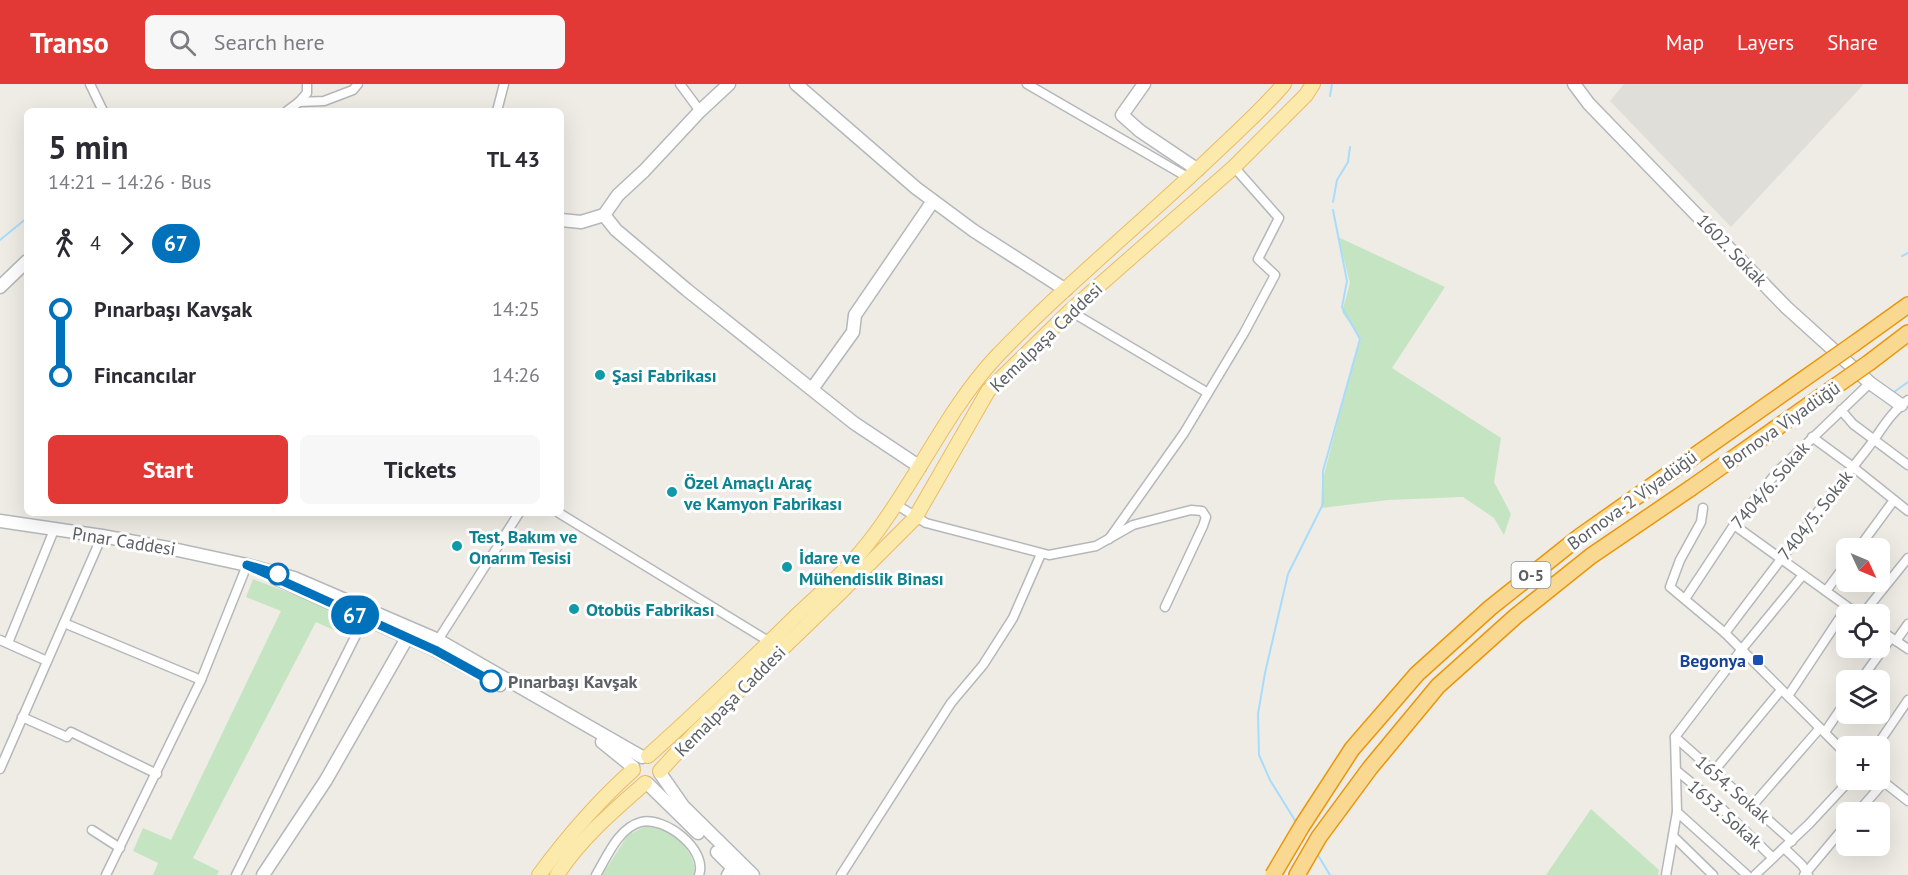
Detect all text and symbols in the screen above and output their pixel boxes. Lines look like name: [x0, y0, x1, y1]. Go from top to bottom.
search box: [145, 15, 565, 69]
text: Transo: [30, 24, 109, 61]
icon: search: [166, 26, 199, 59]
text: Search here: [214, 28, 325, 56]
text: Map: [1666, 29, 1704, 56]
text: Layers: [1737, 29, 1794, 56]
text: Share: [1827, 29, 1878, 56]
text: 5 min: [48, 125, 129, 168]
text: TL 43: [487, 145, 540, 173]
text: 14:21 – 14:26 · Bus: [48, 169, 212, 195]
street label: 1602. Sokak: [1692, 209, 1772, 291]
icon: walk: [48, 227, 81, 260]
icon: forward: [110, 227, 143, 260]
text: 4: [90, 230, 101, 256]
text: 67: [164, 230, 188, 257]
street label: Kemalpaşa Caddesi: [985, 277, 1107, 397]
text: Pınarbaşı Kavşak: [94, 295, 252, 323]
text: 14:25: [492, 296, 540, 322]
text: Fincancılar: [94, 361, 196, 389]
text: 14:26: [492, 362, 540, 388]
place label: Şasi Fabrikası: [612, 364, 717, 387]
marker: Şasi Fabrikası: [593, 368, 607, 382]
street label: Bornova Viyadüğü: [1718, 376, 1844, 474]
button: Start: [48, 435, 288, 504]
button: Tickets: [300, 435, 540, 504]
street label: 7404/6. Sokak: [1726, 436, 1814, 533]
street label: Bornova-2 Viyadüğü: [1563, 445, 1701, 555]
street label: 7404/5. Sokak: [1773, 465, 1858, 565]
place label: Özel Amaçlı Araç ve Kamyon Fabrikası: [683, 471, 842, 515]
marker: Özel Amaçlı Araç ve Kamyon Fabrikası: [665, 485, 679, 499]
street label: Pınar Caddesi: [71, 521, 177, 561]
place label: Test, Bakım ve Onarım Tesisi: [469, 525, 577, 569]
north arrow: [1836, 538, 1890, 592]
map controls: [1836, 538, 1890, 856]
marker: Test, Bakım ve Onarım Tesisi: [450, 539, 464, 553]
place label: İdare ve Mühendislik Binası: [799, 546, 944, 590]
marker: İdare ve Mühendislik Binası: [780, 560, 794, 574]
road number: O-5: [1512, 562, 1550, 588]
unlabelled marker: [267, 563, 289, 585]
line badge: 67: [328, 596, 382, 634]
place label: Otobüs Fabrikası: [586, 598, 714, 621]
text: 67: [343, 602, 367, 629]
marker: Otobüs Fabrikası: [567, 602, 581, 616]
button: locate: [1836, 604, 1890, 658]
street label: Kemalpaşa Caddesi: [670, 641, 790, 761]
place label: Begonya: [1680, 649, 1746, 672]
marker: Begonya: [1751, 653, 1765, 667]
marker: Pınarbaşı Kavşak: [480, 670, 502, 692]
place label: Pınarbaşı Kavşak: [508, 670, 638, 693]
button: layers: [1836, 670, 1890, 724]
button: +: [1836, 736, 1890, 790]
street label: 1654. Sokak: [1691, 750, 1775, 828]
street label: 1653. Sokak: [1683, 775, 1767, 854]
button: −: [1836, 802, 1890, 856]

